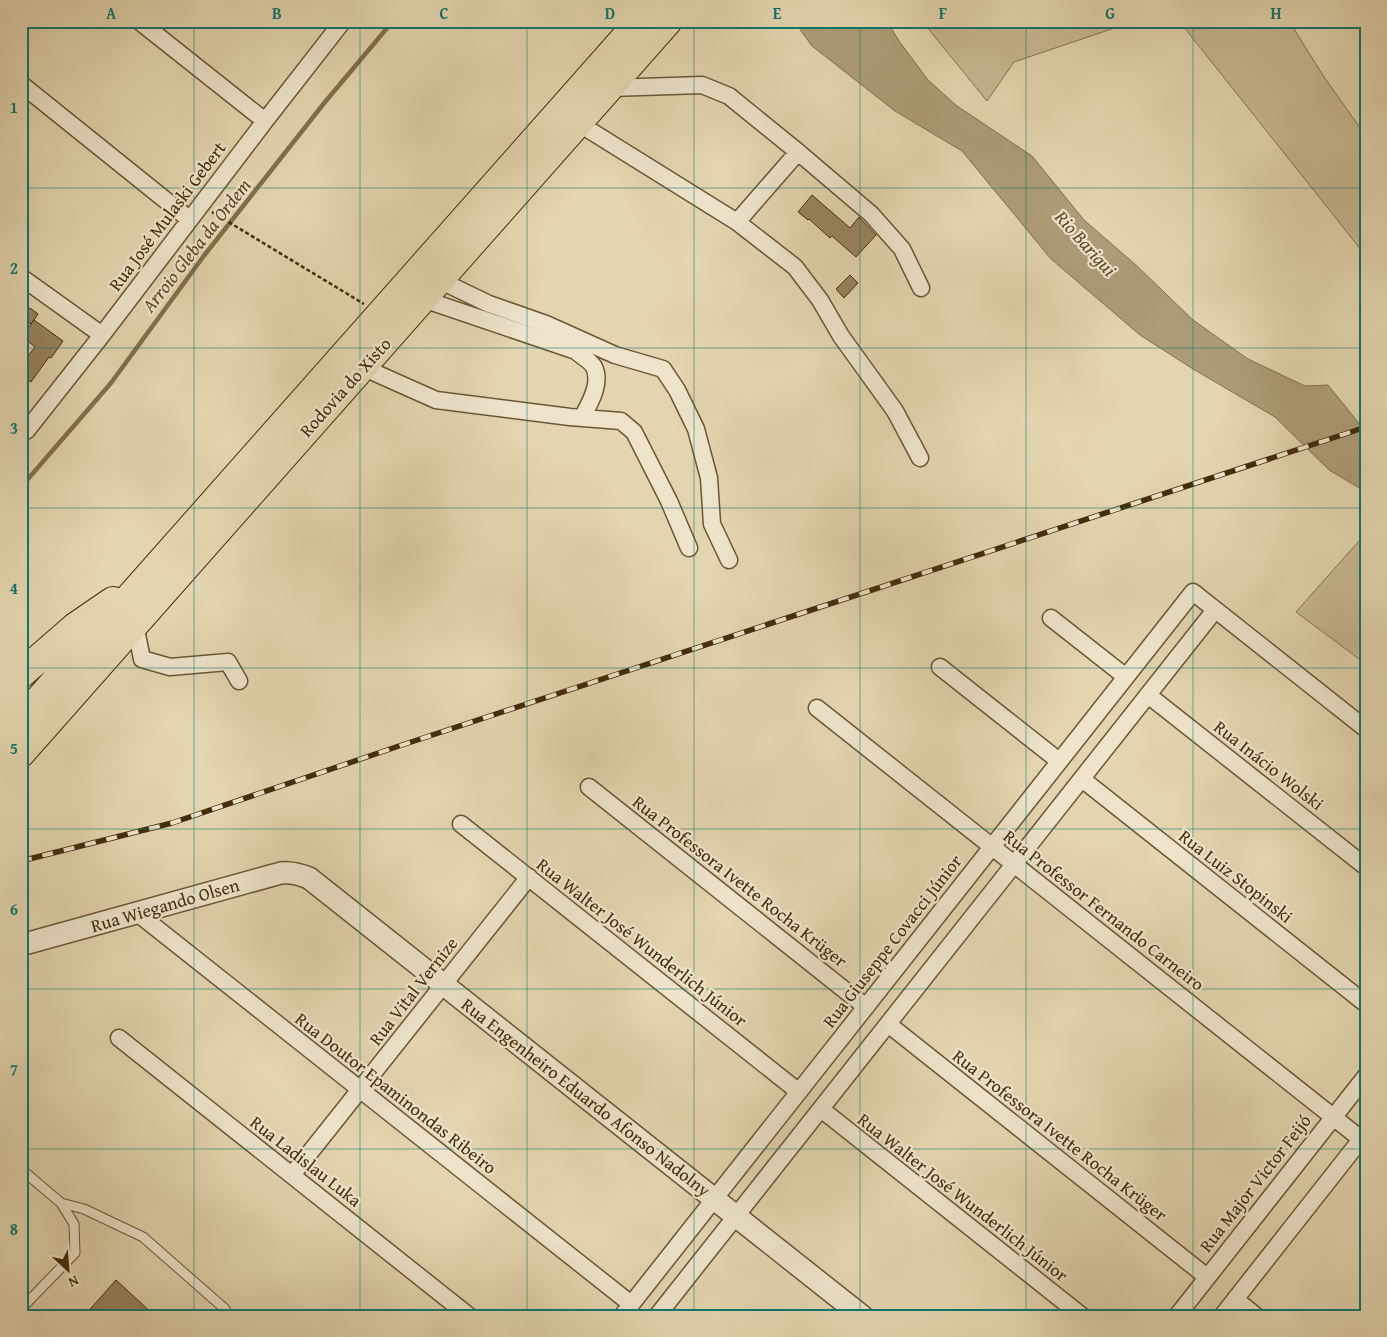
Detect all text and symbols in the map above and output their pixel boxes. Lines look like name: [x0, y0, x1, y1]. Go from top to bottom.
text: A: [106, 1, 117, 25]
text: B: [272, 1, 282, 25]
text: C: [439, 1, 449, 25]
text: D: [605, 1, 615, 25]
text: E: [773, 1, 782, 25]
text: F: [939, 1, 947, 25]
text: G: [1105, 1, 1115, 25]
text: H: [1270, 1, 1282, 25]
text: 1: [10, 95, 18, 119]
street label: Rua José Mulaski Gebert: [102, 135, 233, 296]
water label: Arroio Gleba da Ordem: [134, 172, 257, 319]
water label: Rio Barigui: [1048, 203, 1123, 282]
text: 2: [10, 256, 18, 280]
street label: Rodovia do Xisto: [293, 331, 397, 443]
text: 3: [10, 416, 18, 440]
text: 4: [10, 576, 18, 600]
street label: Rua Inácio Wolski: [1208, 713, 1330, 817]
text: 5: [10, 736, 18, 760]
street label: Rua Professora Ivette Rocha Krüger: [627, 788, 854, 974]
street label: Rua Professor Fernando Carneiro: [998, 823, 1210, 997]
street label: Rua Luiz Stopinski: [1173, 823, 1299, 929]
street label: Rua Giuseppe Covacci Júnior: [816, 848, 969, 1033]
street label: Rua Walter José Wunderlich Júnior: [531, 851, 754, 1033]
street label: Rua Wiegando Olsen: [88, 871, 242, 939]
text: 6: [10, 897, 18, 921]
street label: Rua Vital Vernize: [362, 931, 464, 1051]
street label: Rua Engenheiro Eduardo Afonso Nadolny: [456, 991, 716, 1203]
street label: Rua Doutor Epaminondas Ribeiro: [289, 1006, 503, 1180]
street label: Rua Professora Ivette Rocha Krüger: [947, 1042, 1174, 1228]
text: 7: [10, 1057, 18, 1081]
street label: Rua Walter José Wunderlich Júnior: [852, 1106, 1075, 1288]
street label: Rua Major Victor Feijó: [1192, 1108, 1318, 1258]
street label: Rua Ladislau Luka: [244, 1109, 368, 1214]
text: 8: [10, 1217, 18, 1241]
north arrow: [42, 1244, 92, 1294]
text: N: [65, 1271, 82, 1293]

